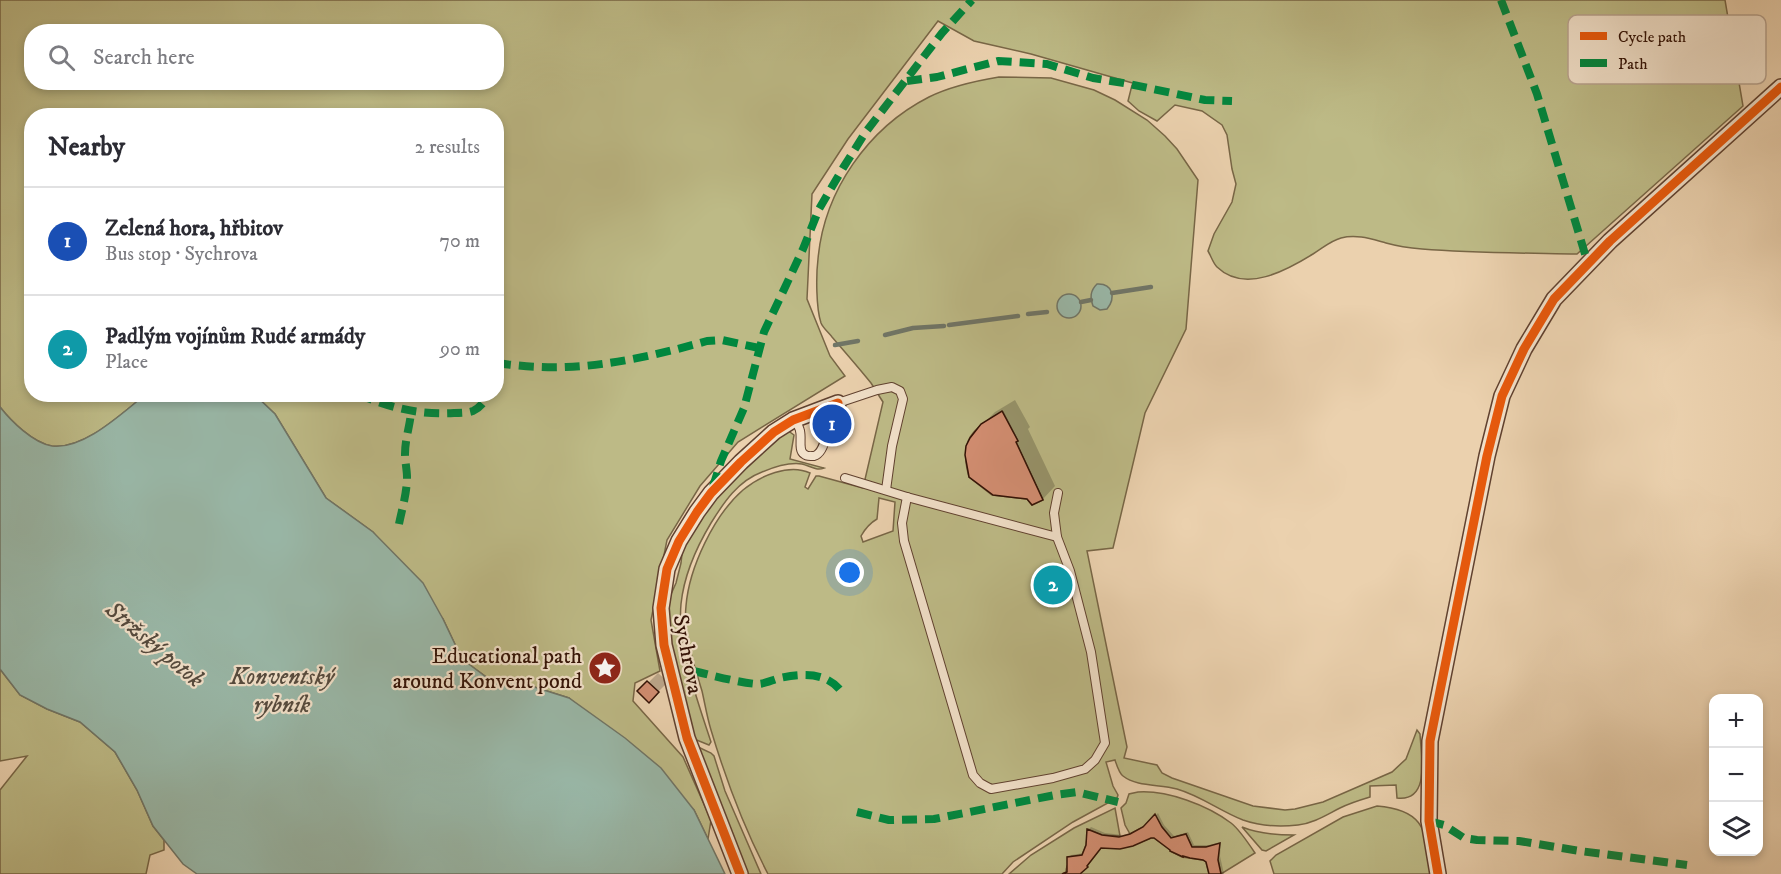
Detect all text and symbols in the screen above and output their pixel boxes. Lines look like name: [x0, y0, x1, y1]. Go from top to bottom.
legend: [1568, 15, 1766, 84]
search box: [24, 24, 504, 90]
text: Cycle path: [1618, 27, 1687, 47]
icon: search: [45, 41, 78, 74]
text: Search here: [93, 44, 195, 71]
text: Path: [1618, 54, 1648, 74]
text: Nearby: [48, 131, 125, 164]
text: 2 results: [415, 135, 480, 160]
text: Zelená hora, hřbitov: [105, 215, 283, 242]
text: 1: [64, 229, 71, 254]
text: 70 m: [439, 229, 480, 254]
text: Bus stop · Sychrova: [105, 242, 258, 267]
text: Padlým vojínům Rudé armády: [105, 323, 365, 350]
text: 2: [63, 337, 72, 362]
text: 90 m: [440, 337, 480, 362]
text: Place: [105, 350, 148, 375]
pin: 1: [812, 402, 852, 446]
your location: [835, 558, 864, 587]
pin: 2: [1034, 562, 1072, 608]
water label: Stržský potok: [98, 594, 210, 695]
street label: Sychrova: [667, 612, 709, 697]
place label: Educational path around Konvent pond: [393, 643, 582, 695]
place icon: Educational path around Konvent pond: [587, 650, 623, 686]
water label: Konventský rybník: [229, 662, 337, 720]
map controls: [1709, 694, 1763, 856]
button: +: [1709, 694, 1763, 748]
button: −: [1709, 748, 1763, 802]
button: layers: [1709, 802, 1763, 856]

